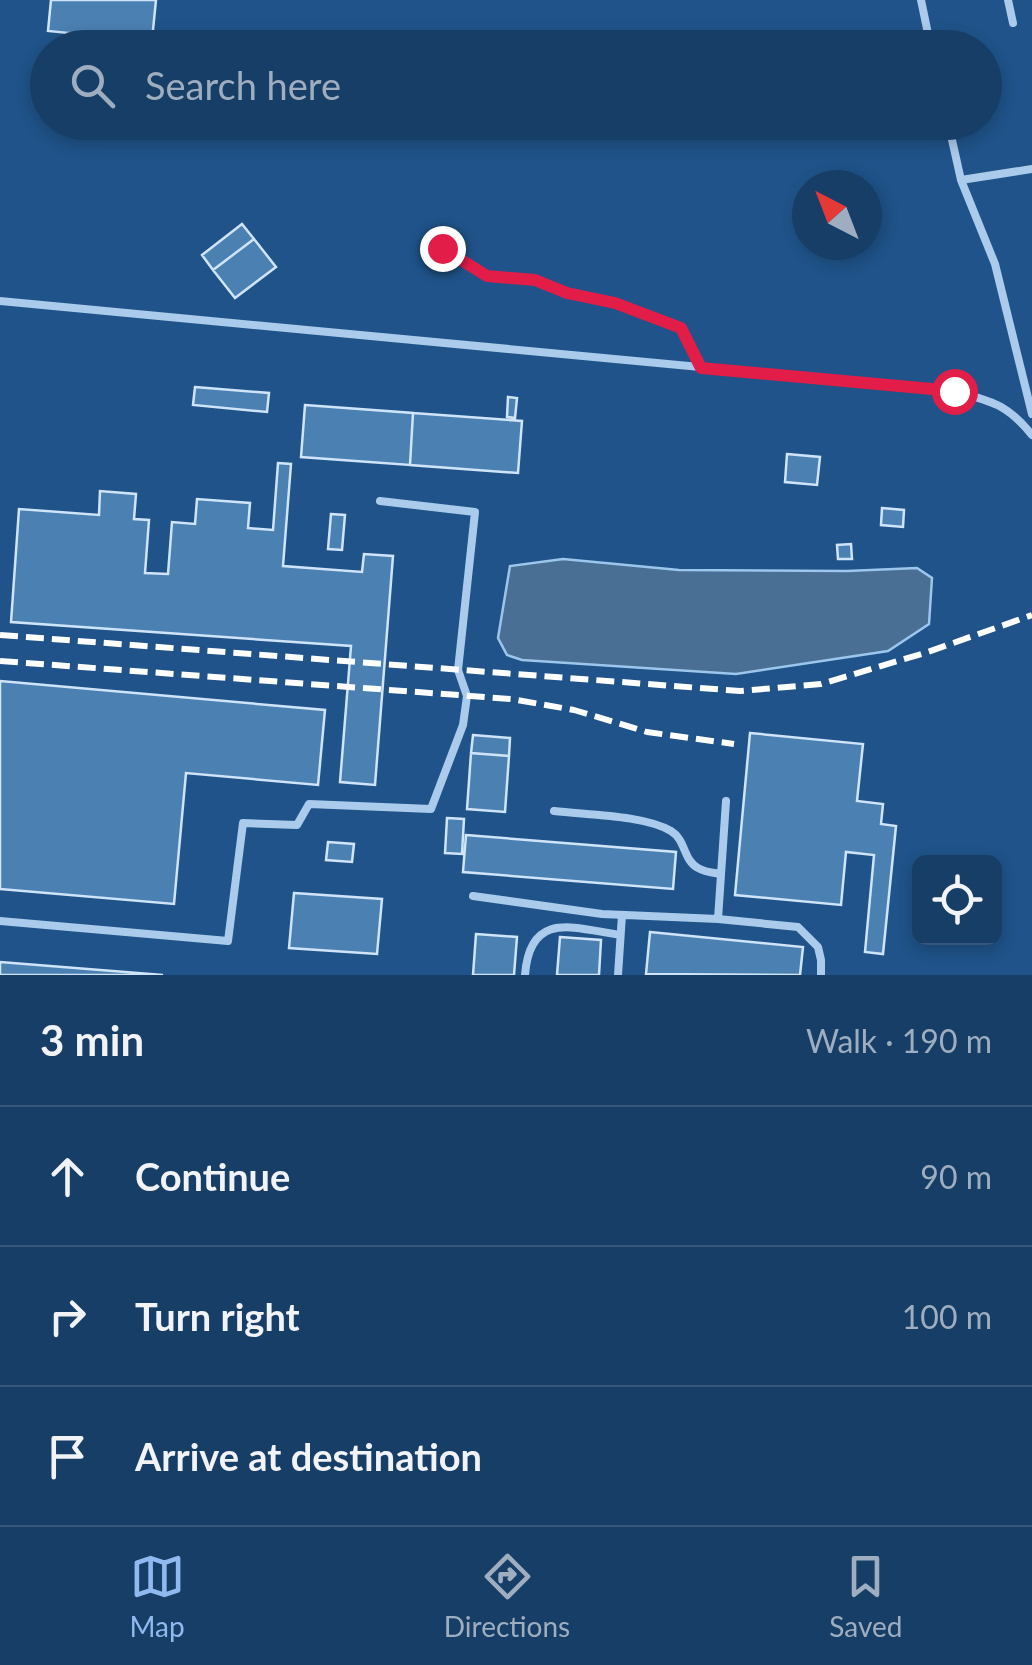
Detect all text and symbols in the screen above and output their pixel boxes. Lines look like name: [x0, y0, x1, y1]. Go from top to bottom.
search box: [30, 30, 1002, 140]
icon: search: [65, 58, 120, 113]
text: Search here: [145, 62, 341, 108]
north arrow: [792, 170, 882, 260]
route end: [420, 226, 466, 272]
route start: [932, 369, 978, 415]
map controls: [912, 855, 1002, 945]
button: locate: [912, 855, 1002, 945]
text: 3 min: [40, 1015, 144, 1065]
text: Walk · 190 m: [806, 1021, 992, 1060]
icon: ahead: [40, 1149, 95, 1204]
text: Continue: [135, 1153, 290, 1199]
text: 90 m: [920, 1157, 992, 1196]
icon: right: [40, 1289, 95, 1344]
text: Turn right: [135, 1293, 300, 1339]
text: 100 m: [902, 1297, 992, 1336]
icon: arrive: [40, 1429, 95, 1484]
text: Arrive at destination: [135, 1433, 482, 1479]
tab: Map: [130, 1549, 185, 1643]
tab: Directions: [444, 1549, 570, 1643]
tab: Saved: [829, 1549, 902, 1643]

